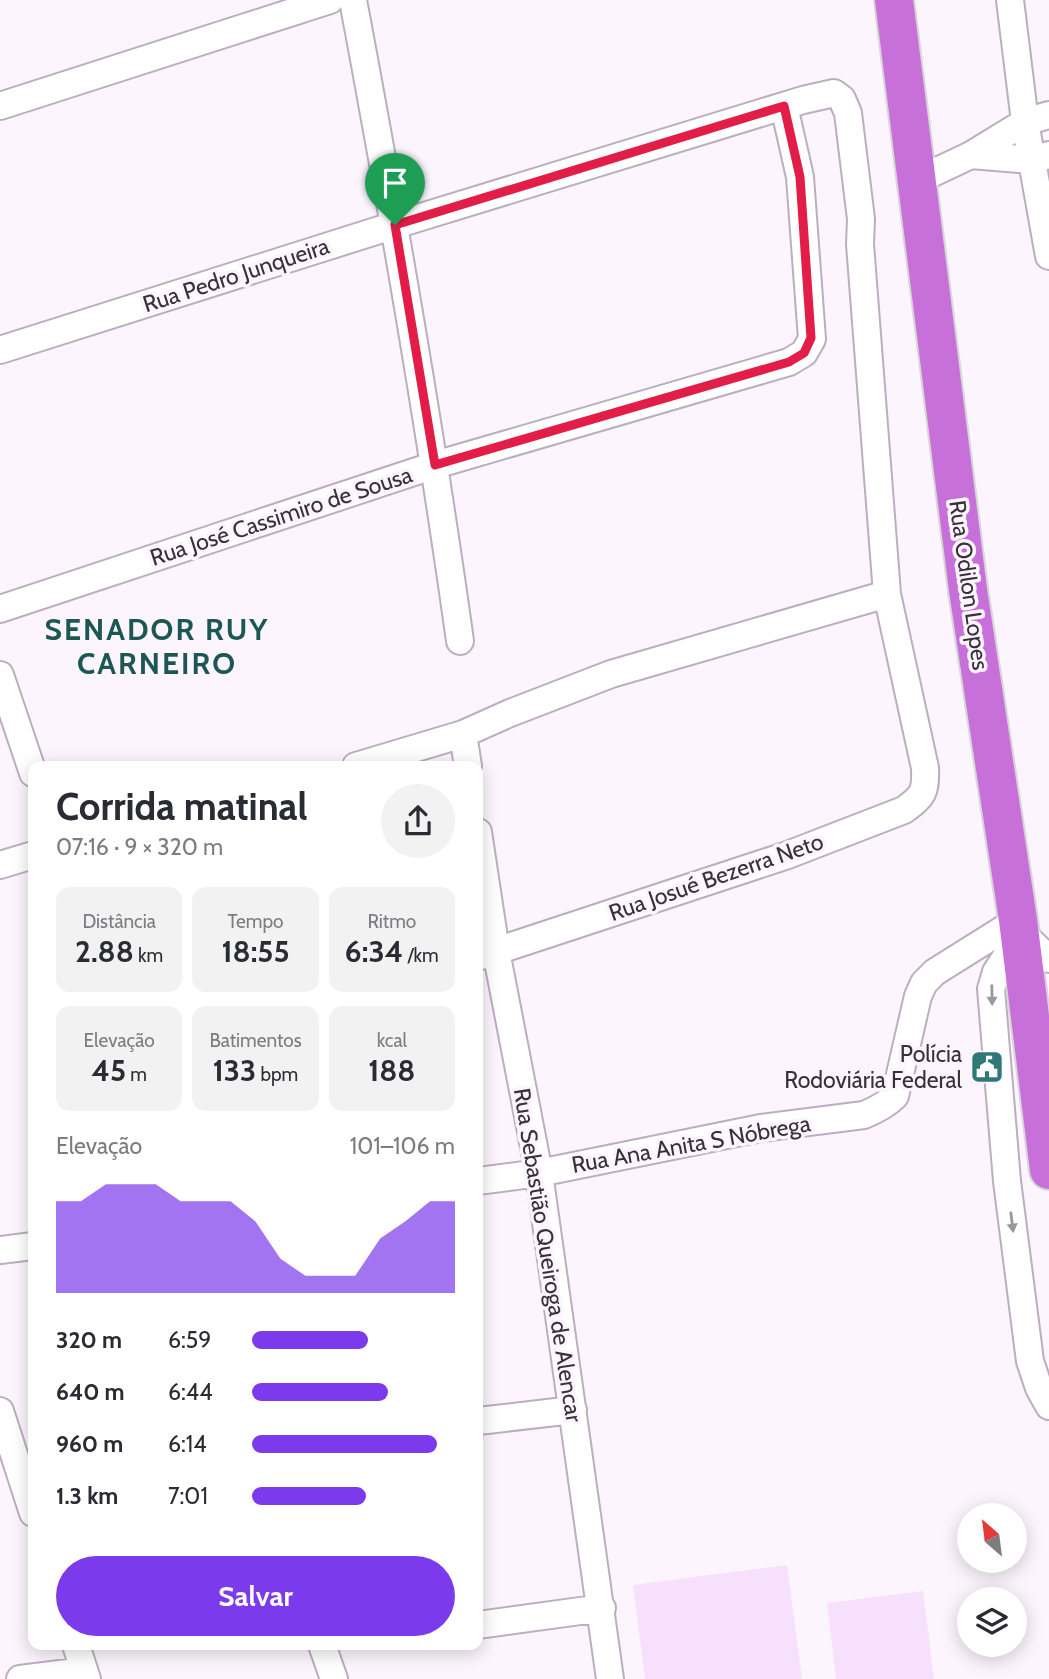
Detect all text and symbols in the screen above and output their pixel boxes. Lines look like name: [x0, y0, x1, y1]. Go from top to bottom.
pin: [365, 153, 425, 225]
icon: arrive: [376, 164, 414, 202]
street label: Rua Pedro Junqueira: [139, 232, 333, 318]
street label: Rua José Cassimiro de Sousa: [146, 460, 416, 572]
street label: Rua Odilon Lopes: [943, 498, 995, 672]
district label: SENADOR RUY CARNEIRO: [45, 611, 269, 682]
text: Corrida matinal: [56, 783, 308, 830]
button: share: [381, 784, 455, 858]
street label: Rua Josué Bezerra Neto: [605, 827, 827, 927]
text: 07:16 · 9 × 320 m: [56, 833, 223, 861]
text: Distância: [82, 910, 156, 933]
text: Tempo: [227, 910, 284, 933]
text: Ritmo: [367, 910, 416, 933]
text: 2.88: [75, 933, 134, 970]
text: 18:55: [221, 933, 290, 970]
text: 6:34: [345, 933, 403, 970]
text: km: [134, 944, 163, 967]
text: /km: [403, 944, 439, 967]
one-way arrow: [986, 984, 998, 1006]
text: Elevação: [84, 1029, 155, 1052]
text: Batimentos: [209, 1029, 302, 1052]
text: kcal: [377, 1029, 407, 1052]
place label: Polícia Rodoviária Federal: [784, 1040, 963, 1094]
public building icon: Polícia Rodoviária Federal: [968, 1048, 1006, 1086]
text: 45: [91, 1052, 126, 1089]
text: 133: [213, 1052, 256, 1089]
text: 188: [368, 1052, 415, 1089]
text: m: [126, 1063, 147, 1086]
text: bpm: [256, 1063, 298, 1086]
street label: Rua Sebastião Queiroga de Alencar: [508, 1086, 588, 1425]
street label: Rua Ana Anita S Nóbrega: [569, 1109, 813, 1179]
text: Elevação: [56, 1132, 142, 1160]
text: 101–106 m: [350, 1132, 455, 1160]
one-way arrow: [1007, 1211, 1018, 1233]
text: 320 m: [56, 1326, 122, 1354]
text: 6:59: [168, 1326, 211, 1354]
text: 640 m: [56, 1378, 125, 1406]
text: 6:44: [168, 1378, 212, 1406]
text: 960 m: [56, 1430, 123, 1458]
text: 6:14: [168, 1430, 207, 1458]
text: 1.3 km: [56, 1482, 118, 1510]
text: 7:01: [168, 1482, 208, 1510]
north arrow: [957, 1503, 1027, 1573]
map controls: [957, 1503, 1027, 1657]
button: Salvar: [56, 1556, 455, 1636]
button: layers: [957, 1587, 1027, 1657]

